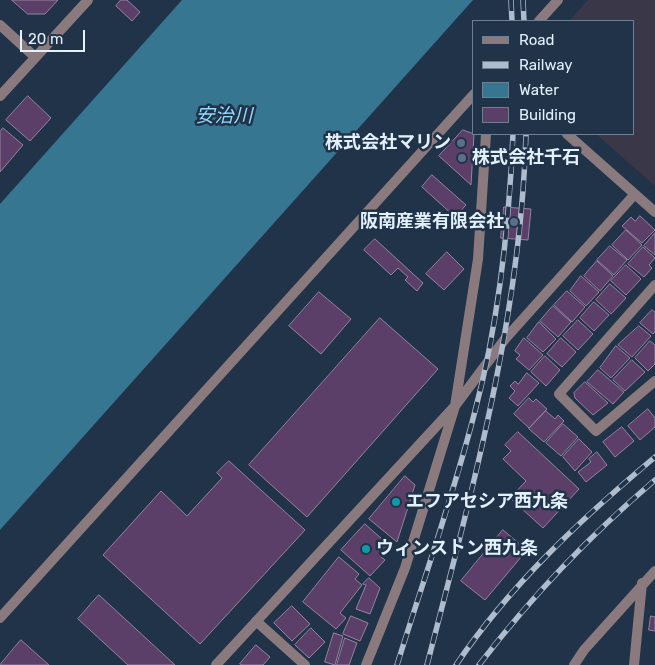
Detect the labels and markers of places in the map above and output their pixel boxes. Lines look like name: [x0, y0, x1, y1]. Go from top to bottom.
place label: 株式会社マリン: [325, 132, 451, 154]
marker: 株式会社マリン: [455, 137, 467, 149]
place label: 株式会社千石: [472, 147, 580, 169]
marker: 株式会社千石: [456, 152, 468, 164]
place label: 阪南産業有限会社: [360, 211, 504, 233]
marker: 阪南産業有限会社: [508, 216, 520, 228]
place label: エフアセシア西九条: [406, 491, 568, 513]
marker: エフアセシア西九条: [390, 496, 402, 508]
place label: ウィンストン西九条: [376, 538, 538, 560]
marker: ウィンストン西九条: [360, 543, 372, 555]

